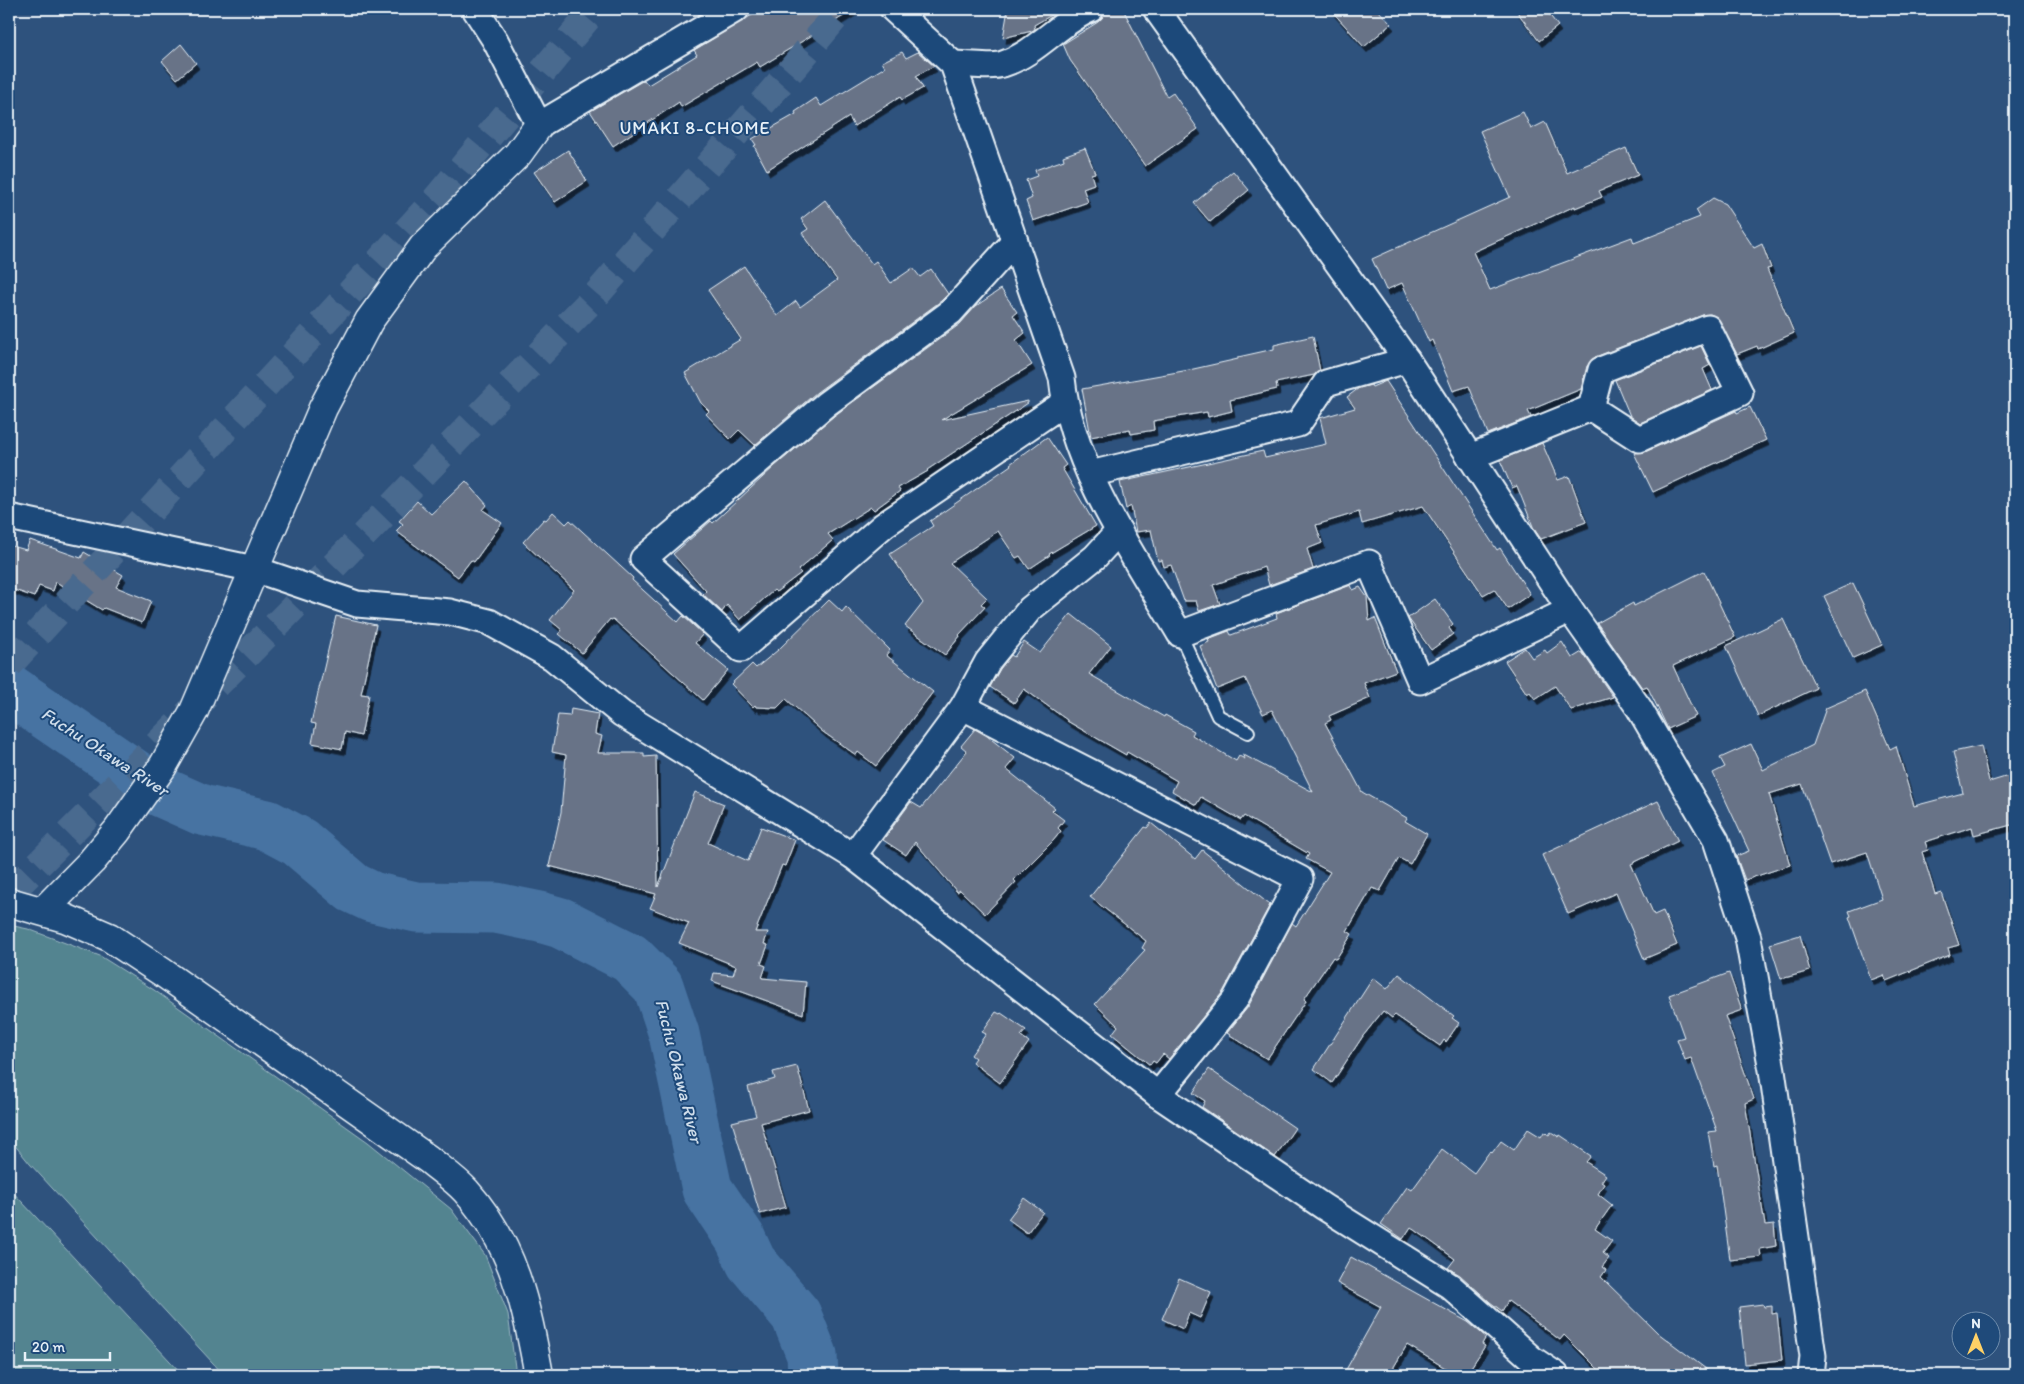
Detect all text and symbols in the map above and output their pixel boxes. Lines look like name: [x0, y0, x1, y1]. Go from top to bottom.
district label: UMAKI 8-CHOME: [619, 117, 771, 139]
water label: Fuchu Okawa River: [37, 703, 174, 802]
water label: Fuchu Okawa River: [650, 997, 708, 1147]
north arrow: [1952, 1312, 2002, 1362]
text: N: [1971, 1315, 1981, 1332]
scale bar: [25, 1329, 110, 1361]
text: 20 m: [32, 1338, 66, 1356]

